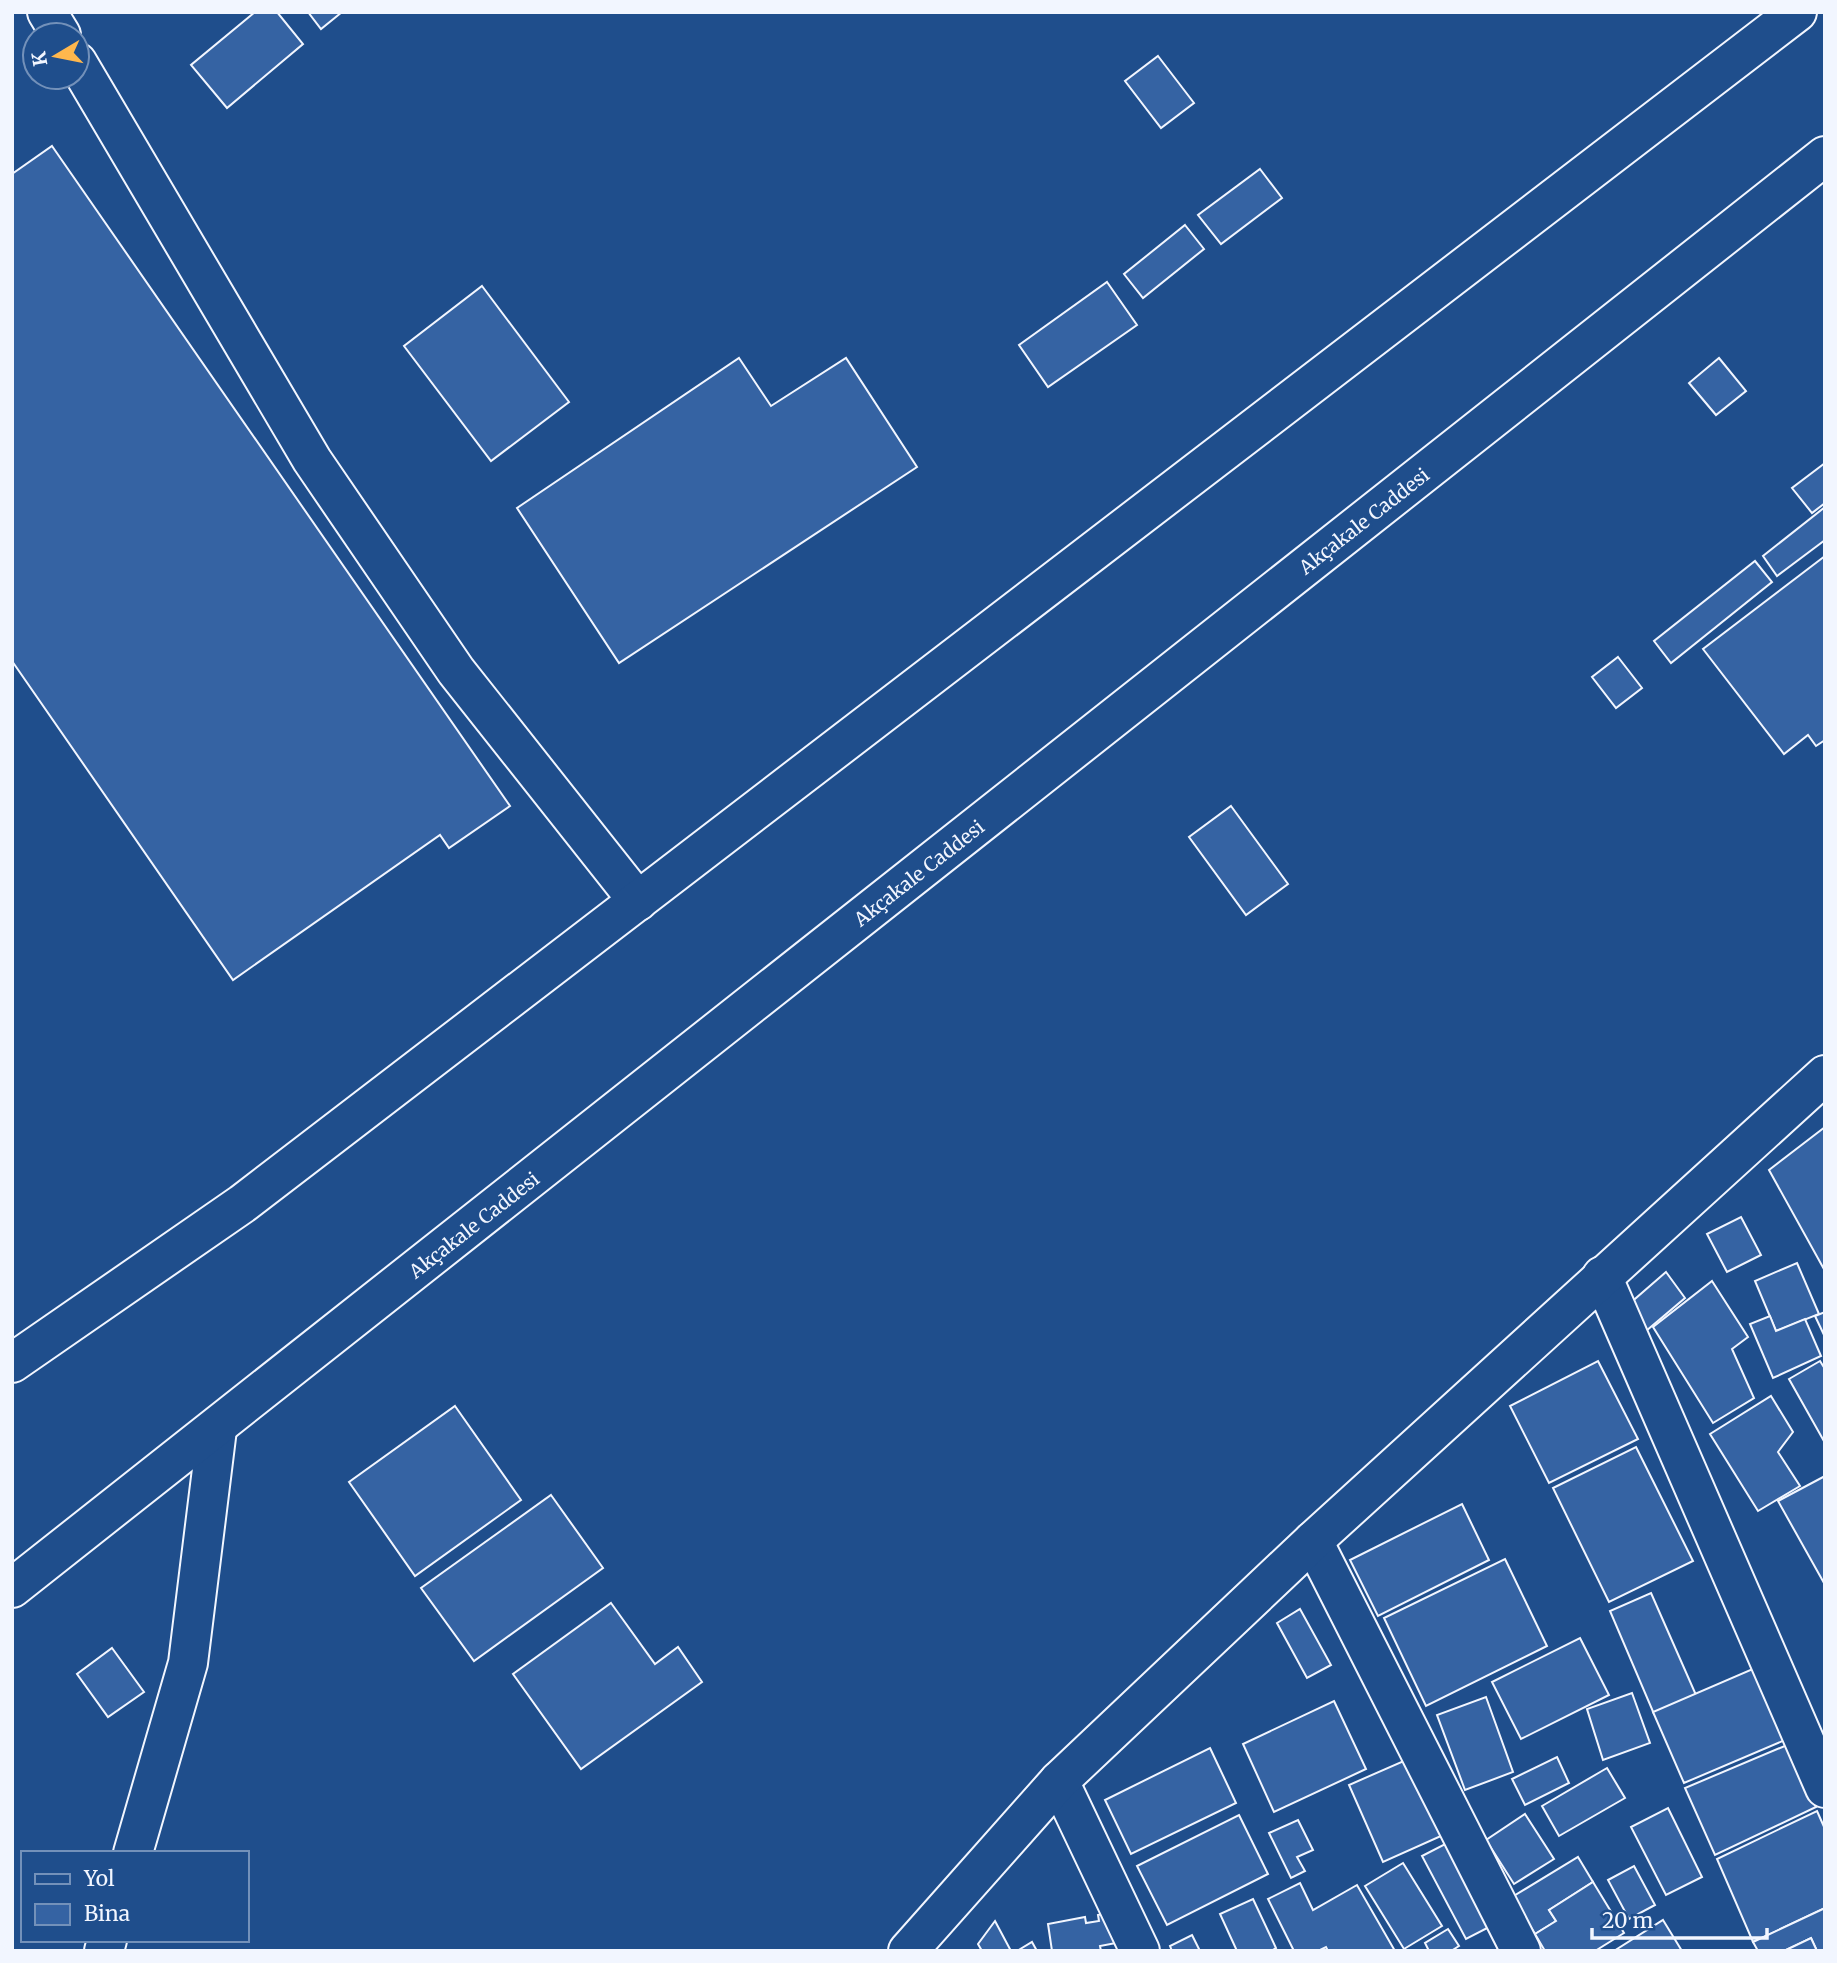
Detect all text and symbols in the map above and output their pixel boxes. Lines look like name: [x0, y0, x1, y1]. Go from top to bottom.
north arrow: [21, 21, 91, 91]
text: K: [26, 49, 52, 68]
street label: Akçakale Caddesi: [1293, 463, 1434, 580]
street label: Akçakale Caddesi: [848, 815, 989, 932]
street label: Akçakale Caddesi: [403, 1167, 544, 1284]
legend: [21, 1851, 248, 1942]
text: Yol: [83, 1865, 115, 1892]
scale bar: [1592, 1896, 1767, 1940]
text: Bina: [84, 1900, 130, 1927]
text: 20 m: [1602, 1907, 1654, 1934]

